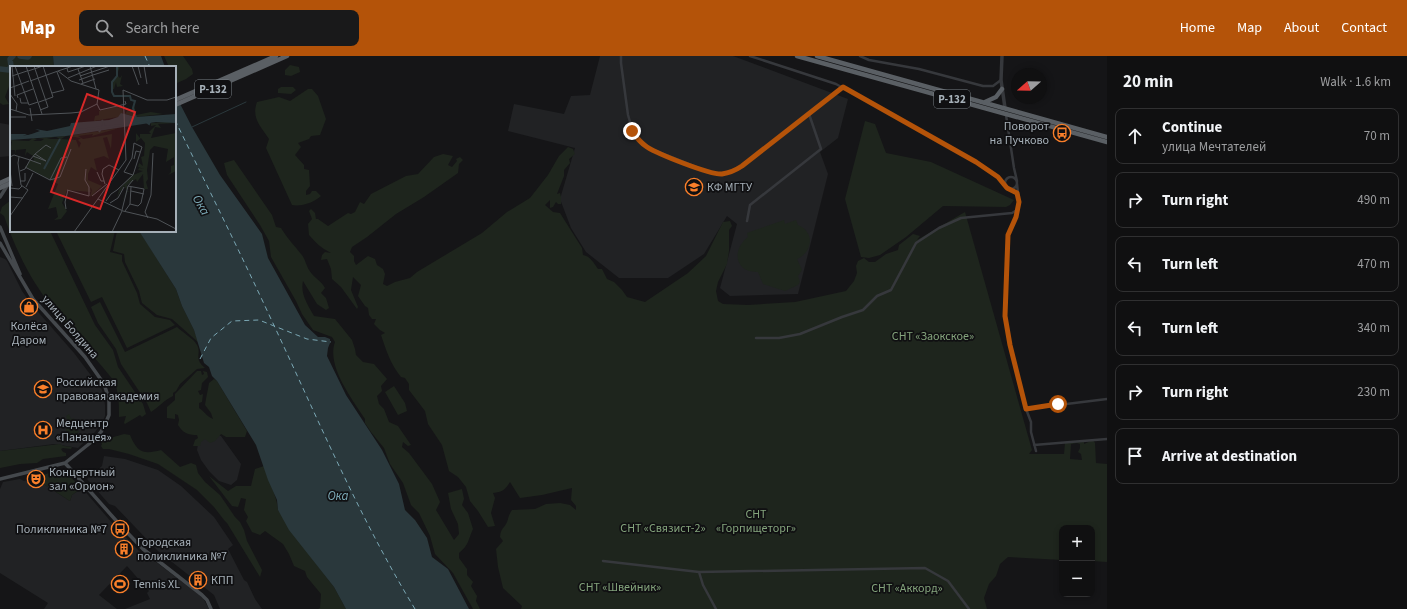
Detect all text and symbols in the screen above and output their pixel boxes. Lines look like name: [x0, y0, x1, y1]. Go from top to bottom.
search box: [79, 10, 359, 46]
text: Map: [20, 15, 55, 42]
icon: search: [93, 17, 115, 39]
text: Search here: [125, 18, 199, 39]
text: Home: [1180, 18, 1215, 38]
text: Map: [1237, 18, 1262, 38]
text: About: [1284, 18, 1319, 38]
text: Contact: [1341, 18, 1387, 38]
inset map: [10, 66, 176, 232]
north arrow: [1011, 68, 1047, 104]
text: 20 min: [1123, 70, 1173, 94]
text: Walk · 1.6 km: [1320, 73, 1391, 91]
road number: Р-132: [195, 80, 231, 98]
road number: Р-132: [934, 90, 970, 108]
text: Continue: [1162, 117, 1222, 138]
place label: Поворот на Пучково: [989, 118, 1049, 149]
route end: [623, 122, 641, 140]
bus stop icon: Поворот на Пучково: [1052, 123, 1072, 143]
icon: ahead: [1124, 125, 1146, 147]
text: 70 m: [1364, 127, 1390, 145]
text: улица Мечтателей: [1162, 138, 1266, 156]
school or university icon: КФ МГТУ: [684, 177, 704, 197]
place label: КФ МГТУ: [707, 179, 753, 196]
icon: right: [1124, 189, 1146, 211]
text: Turn right: [1162, 190, 1228, 211]
water label: Ока: [188, 191, 214, 219]
text: 490 m: [1357, 191, 1390, 209]
icon: left: [1124, 253, 1146, 275]
text: Turn left: [1162, 254, 1218, 275]
text: 470 m: [1357, 255, 1390, 273]
street label: улица Болдина: [37, 291, 103, 363]
shop icon: Колёса Даром: [19, 297, 39, 317]
icon: left: [1124, 317, 1146, 339]
place label: Колёса Даром: [10, 318, 48, 349]
text: Turn left: [1162, 318, 1218, 339]
text: 340 m: [1357, 319, 1390, 337]
park label: СНТ «Заокское»: [892, 328, 974, 345]
place label: Российская правовая академия: [56, 374, 159, 405]
school or university icon: Российская правовая академия: [33, 379, 53, 399]
icon: right: [1124, 381, 1146, 403]
text: Turn right: [1162, 382, 1228, 403]
text: 230 m: [1357, 383, 1390, 401]
route start: [1049, 395, 1067, 413]
place label: Медцентр «Панацея»: [56, 415, 112, 446]
hospital icon: Медцентр «Панацея»: [33, 420, 53, 440]
icon: arrive: [1124, 445, 1146, 467]
text: Arrive at destination: [1162, 446, 1297, 467]
place label: Концертный зал «Орион»: [49, 464, 115, 495]
theatre icon: Концертный зал «Орион»: [26, 469, 46, 489]
water label: Ока: [327, 487, 349, 505]
park label: СНТ «Горпищеторг»: [716, 506, 796, 537]
bus stop icon: Поликлиника №7: [110, 519, 130, 539]
park label: СНТ «Связист-2»: [620, 520, 706, 537]
place label: Поликлиника №7: [16, 521, 107, 538]
map controls: [1059, 525, 1095, 597]
button: +: [1059, 525, 1095, 561]
place label: Городская поликлиника №7: [137, 534, 227, 565]
building icon: Городская поликлиника №7: [114, 539, 134, 559]
button: −: [1059, 561, 1095, 597]
building icon: КПП: [188, 570, 208, 590]
place label: КПП: [211, 572, 233, 589]
sports icon: Tennis XL: [110, 574, 130, 594]
place label: Tennis XL: [133, 576, 180, 593]
park label: СНТ «Швейник»: [579, 579, 661, 596]
park label: СНТ «Аккорд»: [871, 580, 943, 597]

